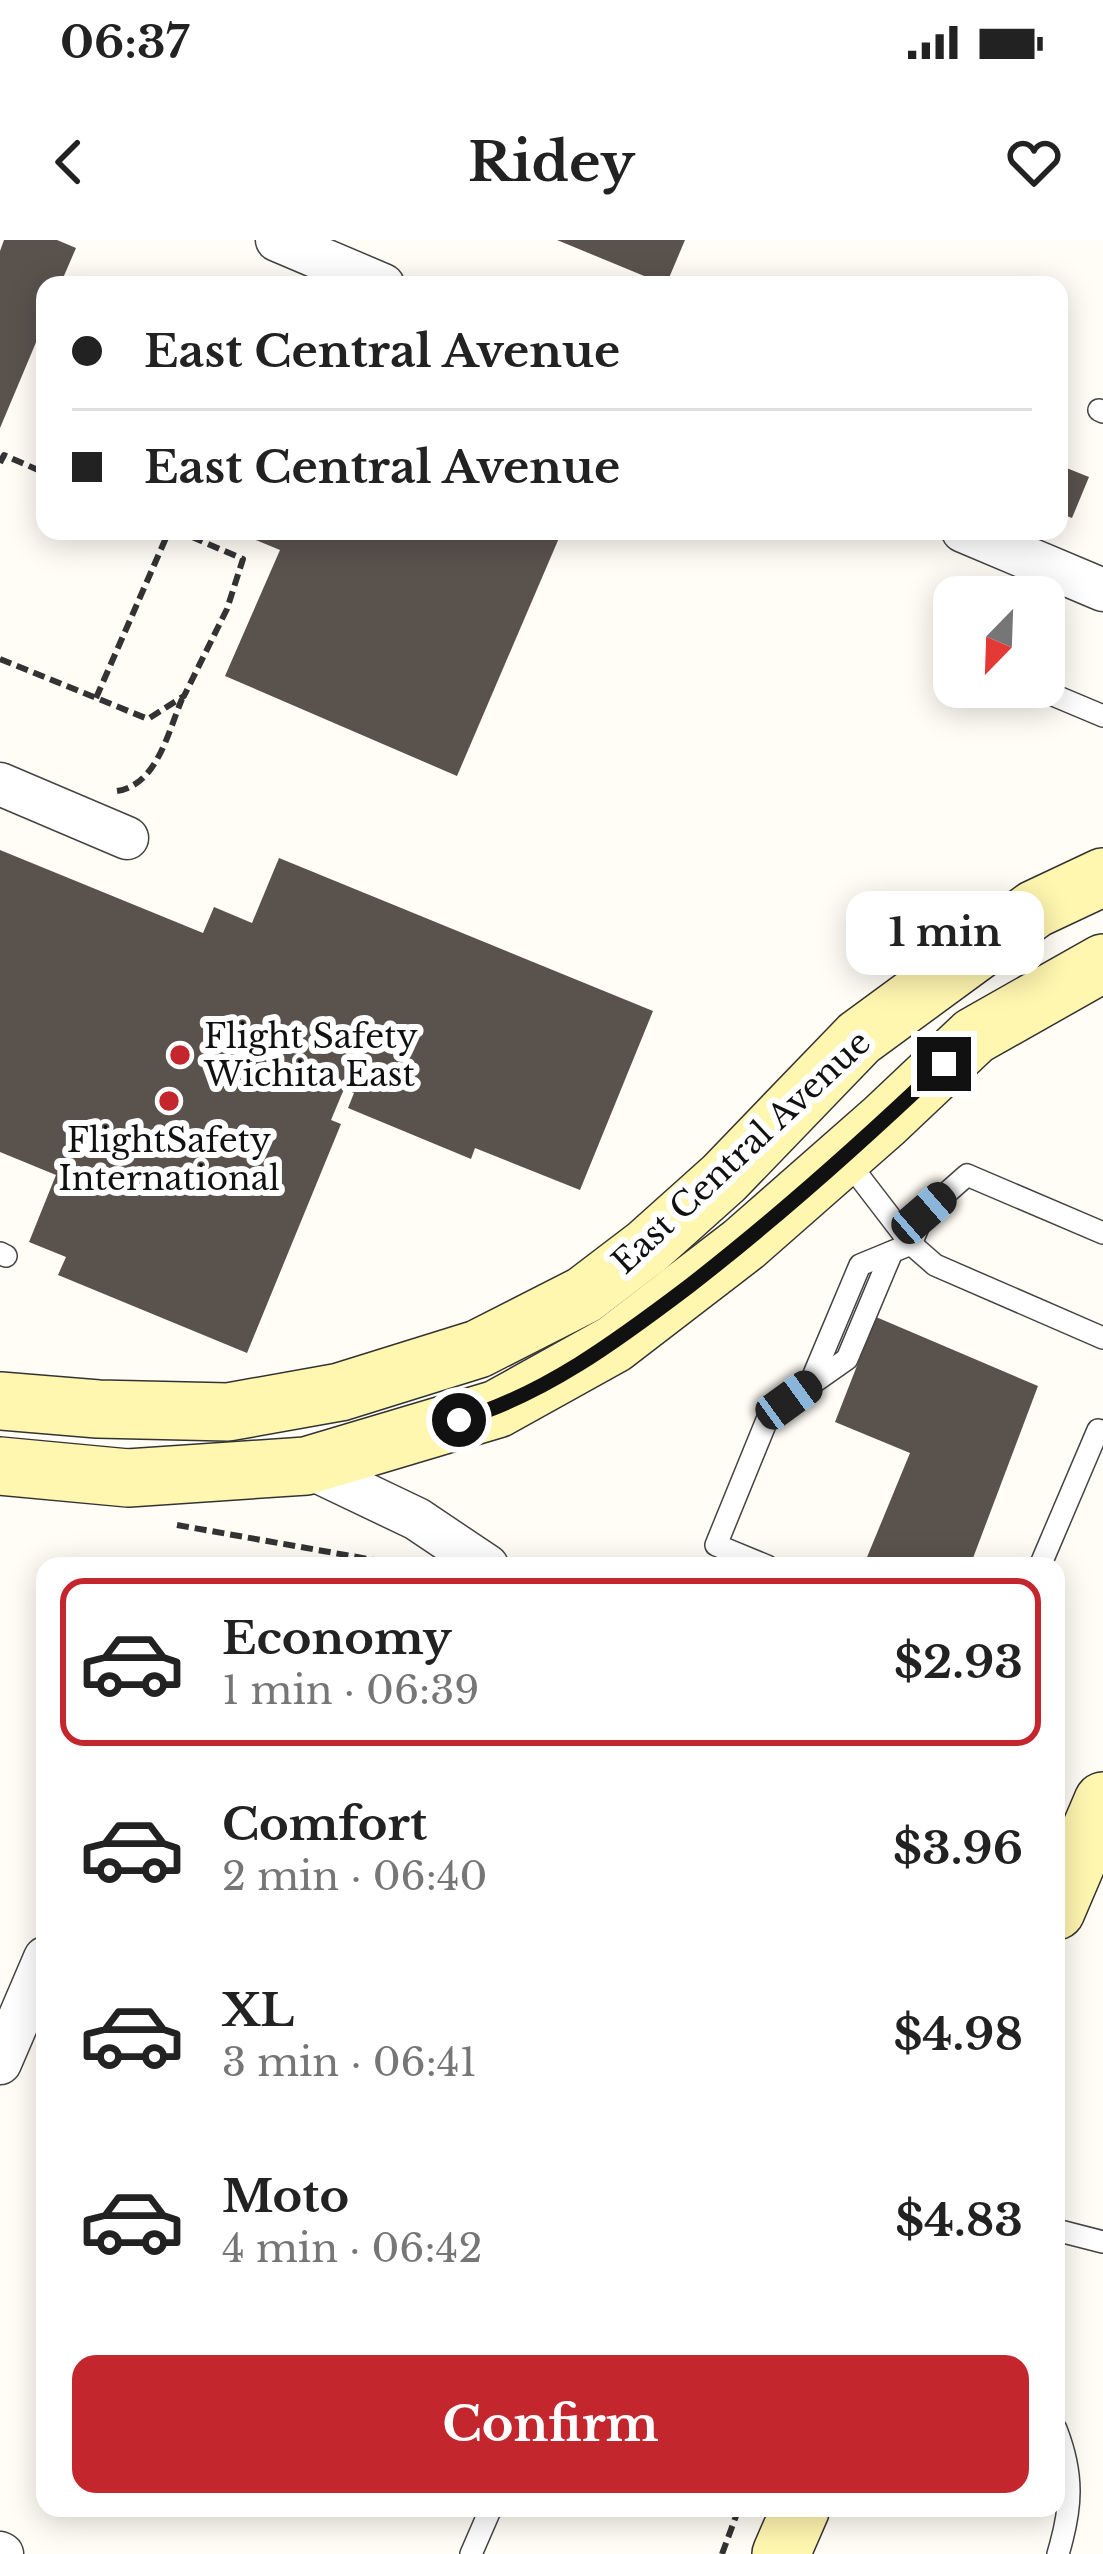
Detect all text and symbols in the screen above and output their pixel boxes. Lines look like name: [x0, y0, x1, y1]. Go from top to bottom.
text: 06:37: [60, 14, 189, 70]
icon: back: [36, 129, 102, 195]
text: Ridey: [468, 129, 635, 196]
icon: heart: [1001, 129, 1067, 195]
text: East Central Avenue: [144, 323, 620, 379]
text: East Central Avenue: [144, 439, 620, 495]
north arrow: [933, 576, 1065, 708]
map controls: [933, 576, 1065, 708]
callout: 1 min: [845, 890, 1043, 974]
text: 1 min: [889, 908, 1001, 957]
place label: Flight Safety Wichita East: [203, 1016, 418, 1095]
street label: East Central Avenue: [603, 1022, 879, 1282]
route end: [917, 1037, 971, 1091]
marker: Flight Safety Wichita East: [167, 1042, 193, 1068]
marker: FlightSafety International: [156, 1088, 182, 1114]
place label: FlightSafety International: [58, 1120, 280, 1199]
car: [885, 1176, 963, 1250]
car: [749, 1364, 829, 1436]
route start: [432, 1393, 486, 1447]
icon: car: [78, 1608, 186, 1716]
text: Economy: [222, 1610, 452, 1666]
text: $2.93: [894, 1634, 1023, 1690]
text: 1 min · 06:39: [222, 1666, 479, 1715]
icon: car: [78, 1794, 186, 1902]
text: Comfort: [222, 1796, 427, 1852]
text: $3.96: [893, 1820, 1023, 1876]
text: 2 min · 06:40: [222, 1852, 487, 1901]
icon: car: [78, 1980, 186, 2088]
text: XL: [222, 1982, 294, 2038]
text: $4.98: [894, 2006, 1023, 2062]
text: 3 min · 06:41: [222, 2038, 477, 2087]
icon: car: [78, 2166, 186, 2274]
text: Moto: [222, 2168, 349, 2224]
text: $4.83: [895, 2192, 1023, 2248]
text: 4 min · 06:42: [222, 2224, 482, 2273]
button: Confirm: [72, 2355, 1029, 2493]

